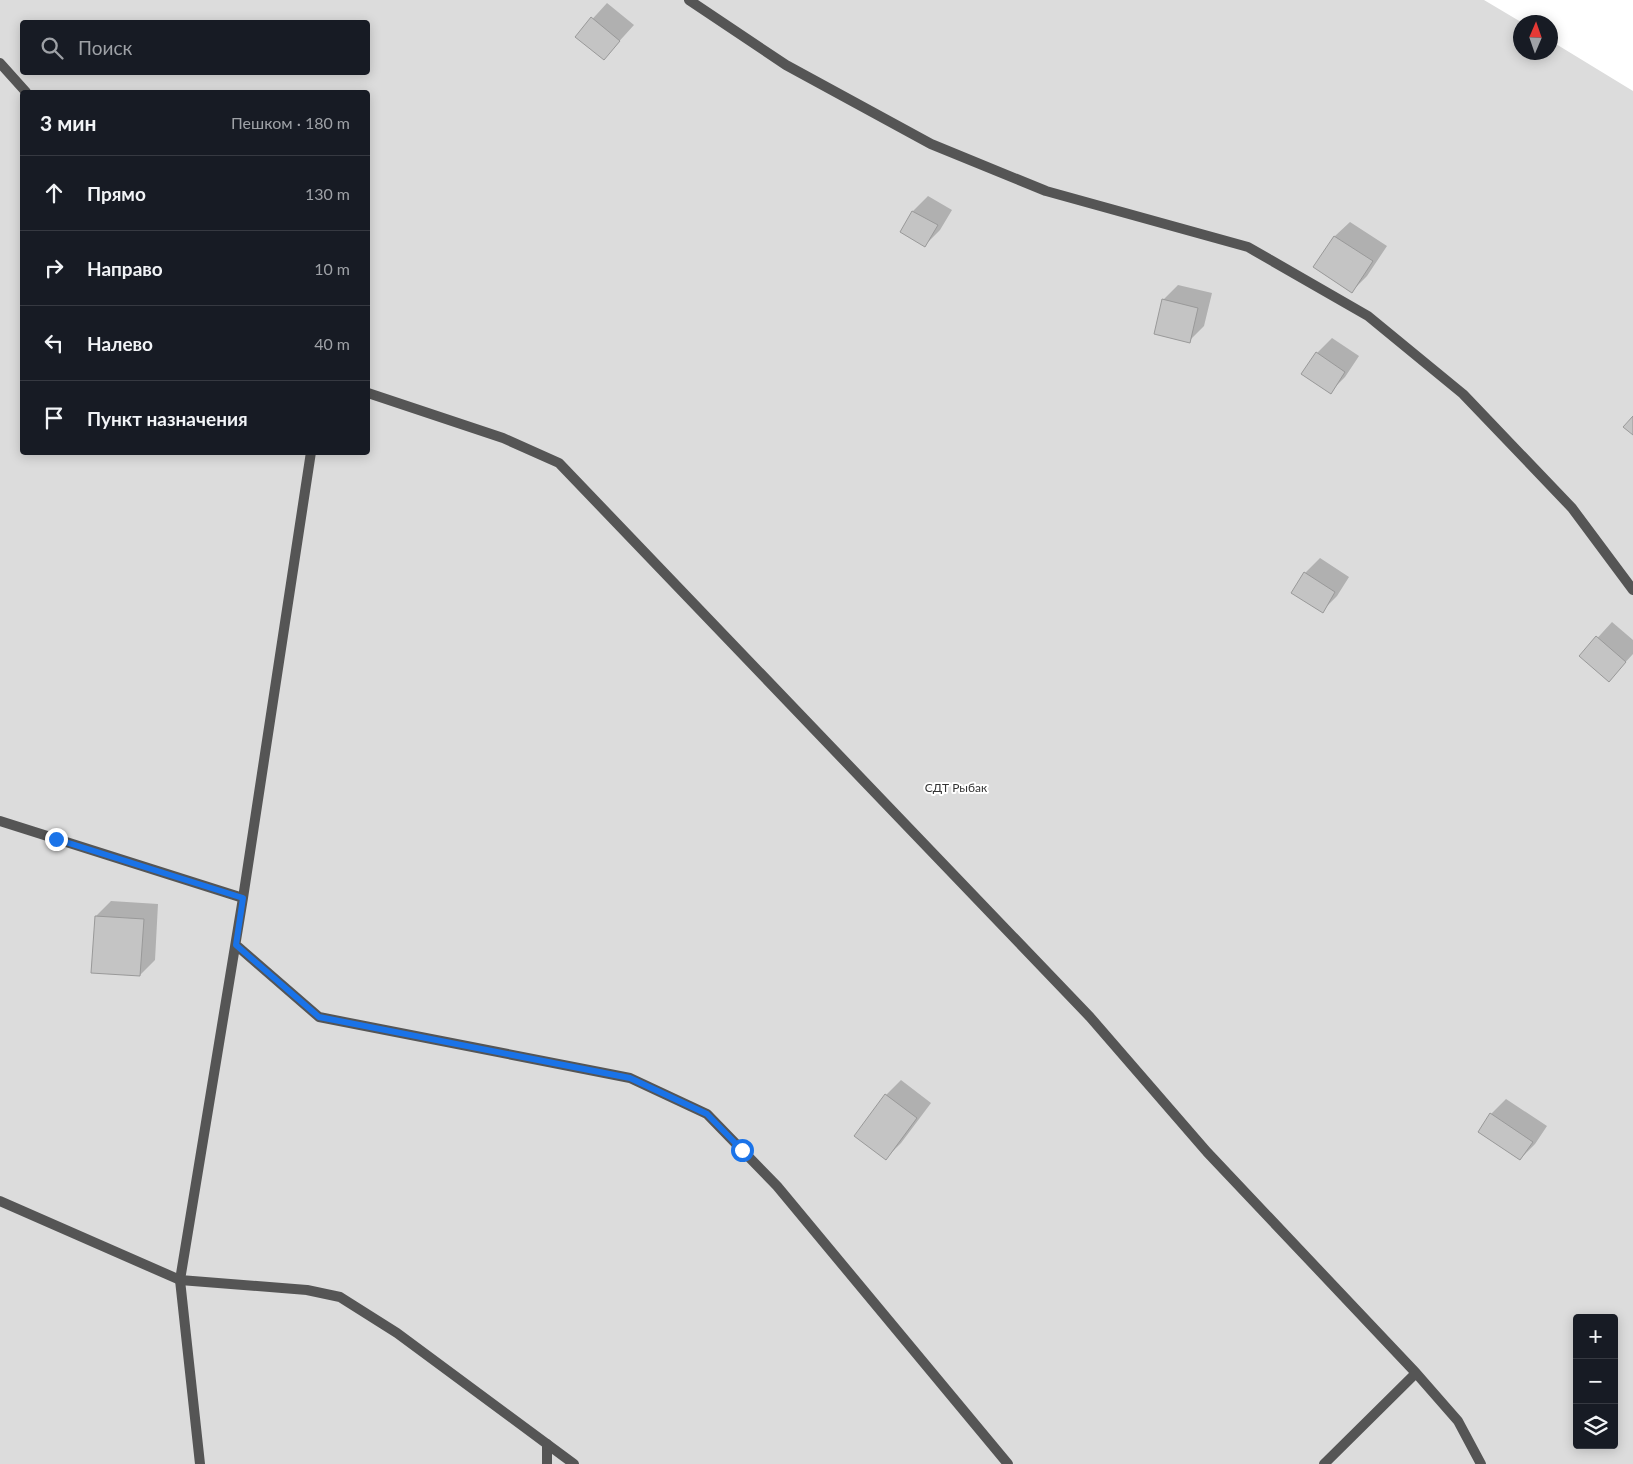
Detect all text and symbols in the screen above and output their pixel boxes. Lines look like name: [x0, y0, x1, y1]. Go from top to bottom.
north arrow: [1513, 15, 1558, 60]
search box: [20, 20, 370, 75]
icon: search: [38, 34, 66, 62]
text: Поиск: [78, 36, 132, 59]
text: 3 мин: [40, 110, 97, 135]
text: Пешком · 180 m: [231, 113, 350, 132]
icon: ahead: [40, 179, 68, 207]
text: Прямо: [87, 182, 146, 205]
text: 130 m: [305, 184, 350, 203]
icon: right: [40, 254, 68, 282]
text: Направо: [87, 257, 163, 280]
text: 10 m: [314, 259, 350, 278]
icon: left: [40, 329, 68, 357]
text: Налево: [87, 332, 153, 355]
text: 40 m: [314, 334, 350, 353]
icon: arrive: [40, 404, 68, 432]
text: Пункт назначения: [87, 407, 248, 430]
park label: СДТ Рыбак: [925, 780, 988, 795]
route end: [45, 828, 68, 851]
route start: [731, 1139, 754, 1162]
map controls: [1573, 1314, 1618, 1449]
button: +: [1573, 1314, 1618, 1359]
button: −: [1573, 1359, 1618, 1404]
button: layers: [1573, 1404, 1618, 1449]

